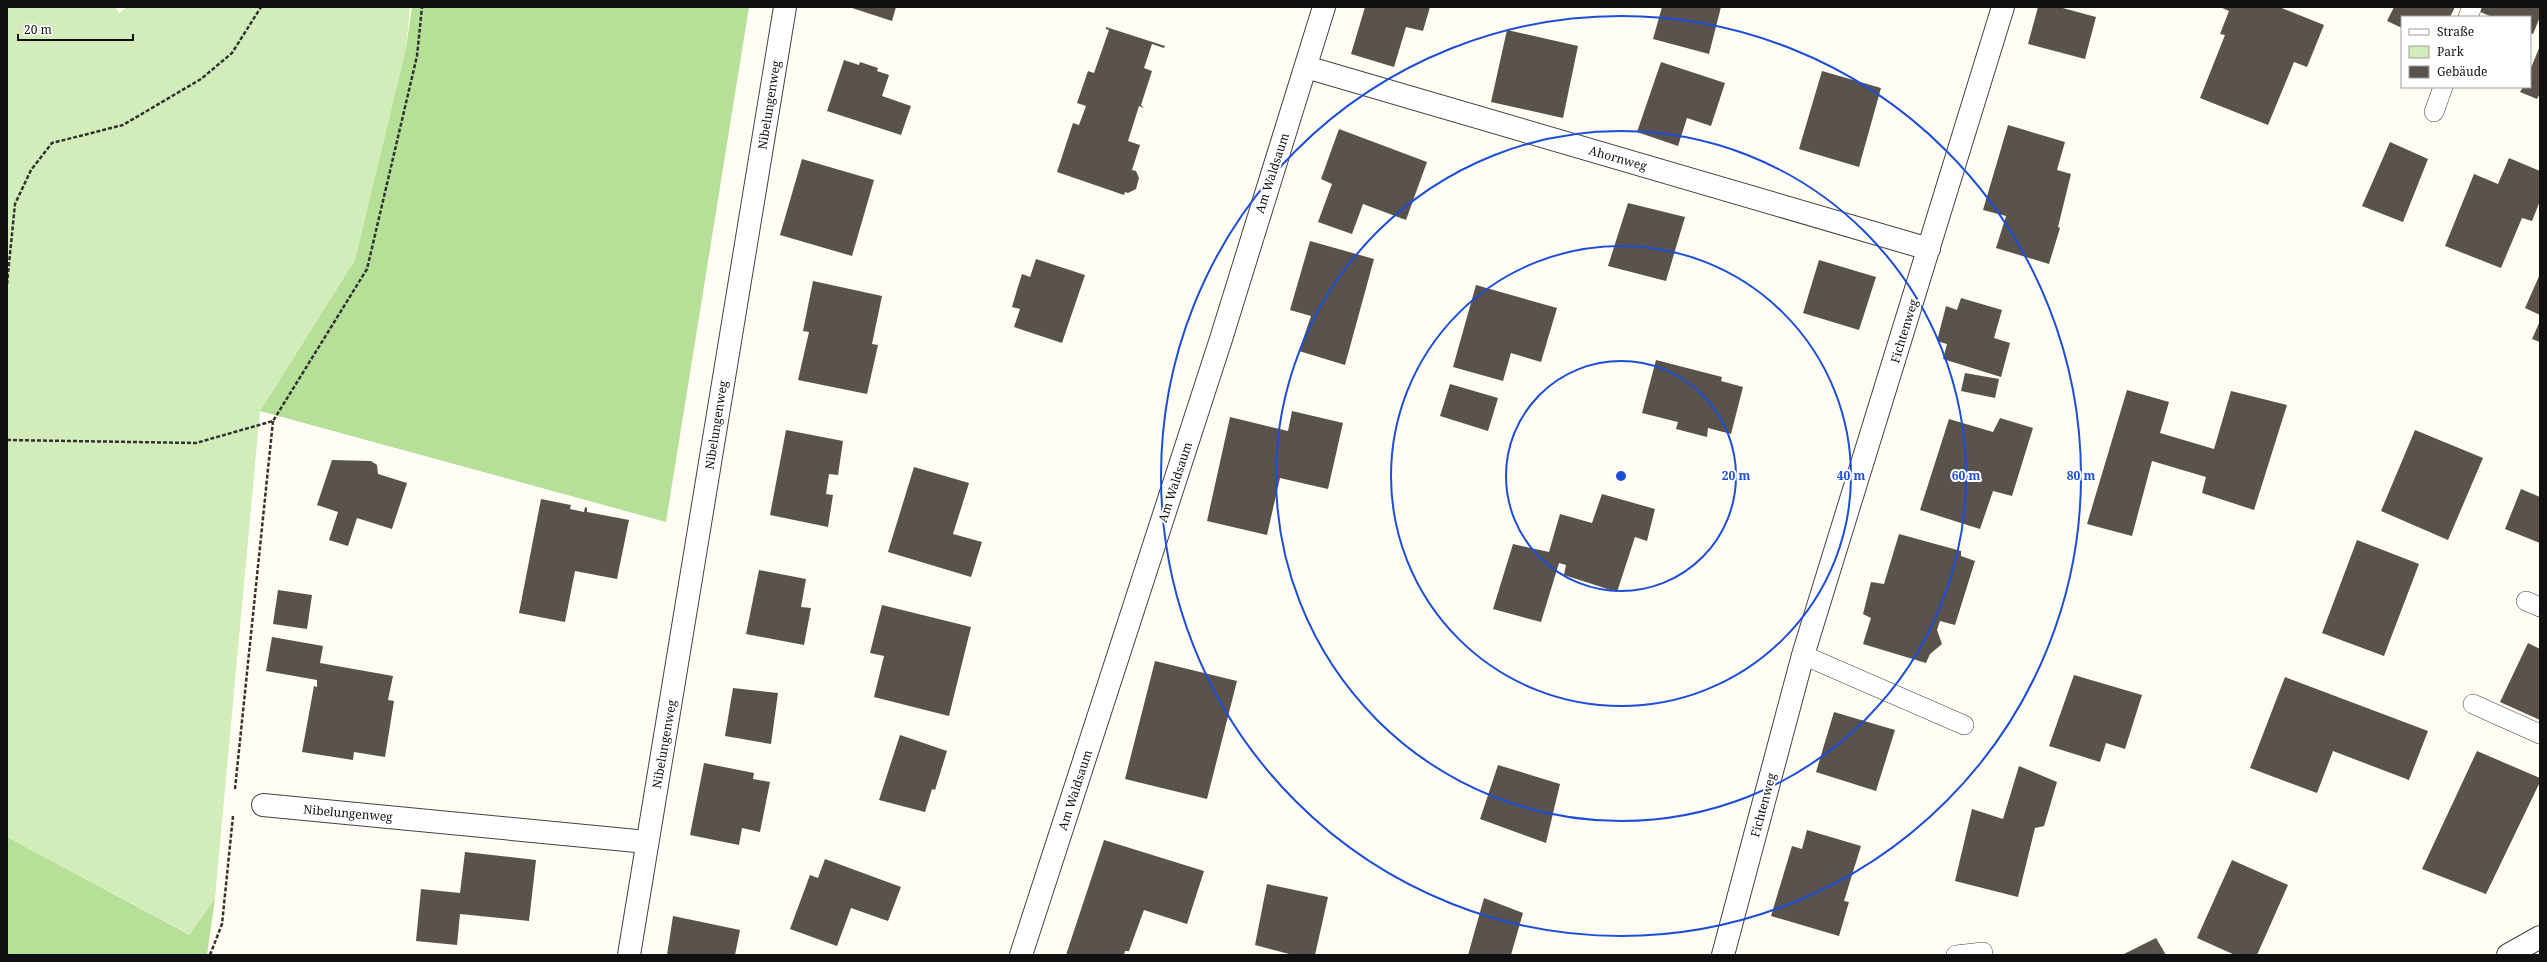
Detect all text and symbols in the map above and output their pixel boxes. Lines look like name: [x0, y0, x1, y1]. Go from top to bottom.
scale bar: [18, 16, 133, 42]
legend: [2401, 16, 2531, 88]
text: 20 m: [24, 21, 52, 38]
text: Straße: [2437, 23, 2474, 40]
text: Park: [2437, 43, 2465, 60]
street label: Nibelungenweg: [754, 59, 784, 151]
text: Gebäude: [2437, 63, 2488, 80]
street label: Am Waldsaum: [1251, 131, 1293, 215]
street label: Ahornweg: [1587, 142, 1650, 175]
street label: Fichtenweg: [1886, 296, 1922, 365]
street label: Nibelungenweg: [701, 379, 731, 471]
street label: Am Waldsaum: [1154, 440, 1196, 524]
text: 20 m: [1722, 467, 1750, 484]
text: 40 m: [1837, 467, 1865, 484]
text: 60 m: [1952, 467, 1980, 484]
text: 80 m: [2067, 467, 2095, 484]
centre of rings: [1614, 469, 1628, 483]
street label: Nibelungenweg: [648, 698, 680, 790]
street label: Am Waldsaum: [1054, 748, 1096, 832]
street label: Fichtenweg: [1746, 770, 1780, 839]
street label: Nibelungenweg: [303, 801, 394, 825]

